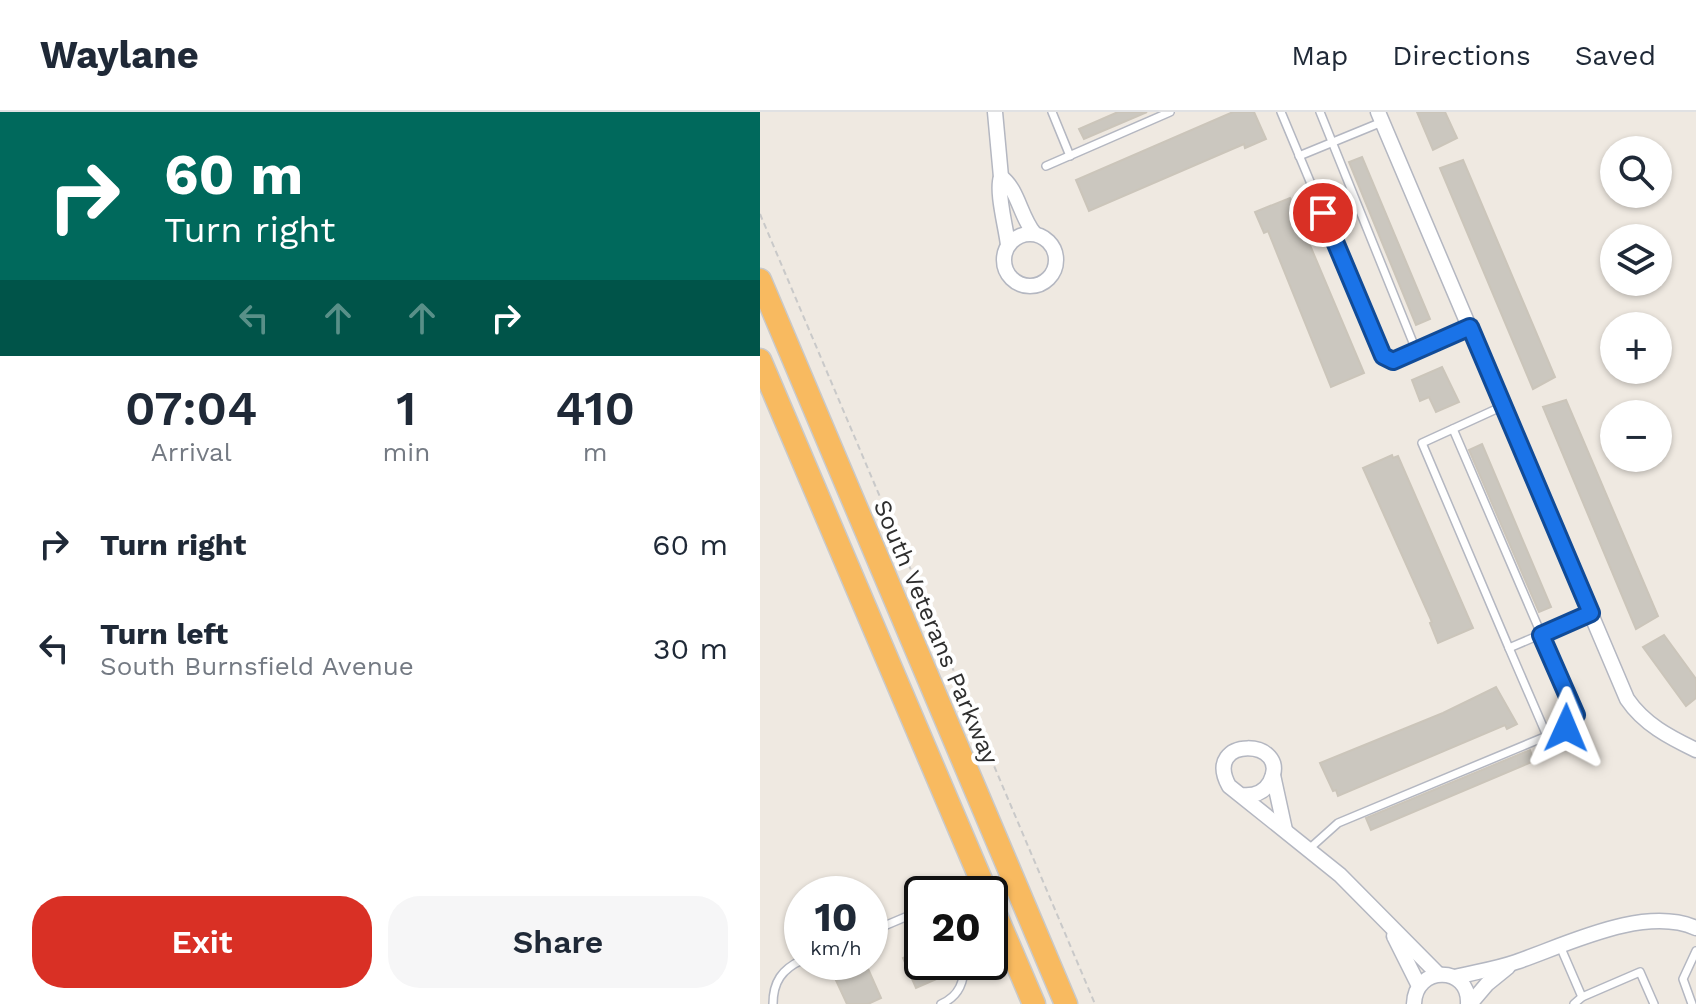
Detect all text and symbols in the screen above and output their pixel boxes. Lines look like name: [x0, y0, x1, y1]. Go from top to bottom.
text: Waylane: [40, 33, 199, 77]
text: Map: [1291, 39, 1348, 72]
text: Directions: [1392, 39, 1531, 72]
text: Saved: [1575, 39, 1656, 72]
map controls: [1600, 136, 1672, 472]
button: search: [1600, 136, 1672, 208]
text: 60 m: [164, 142, 303, 208]
icon: right: [32, 144, 136, 248]
pin: [1289, 179, 1357, 247]
icon: arrive: [1301, 191, 1345, 235]
text: Turn right: [164, 209, 335, 251]
button: layers: [1600, 224, 1672, 296]
icon: left: [232, 296, 276, 340]
icon: ahead: [316, 296, 360, 340]
icon: ahead: [400, 296, 444, 340]
icon: right: [484, 296, 528, 340]
button: +: [1600, 312, 1672, 384]
text: 07:04: [125, 380, 257, 437]
text: 1: [396, 380, 416, 437]
text: 410: [555, 380, 635, 437]
button: −: [1600, 400, 1672, 472]
text: Arrival: [151, 437, 232, 467]
text: min: [382, 437, 430, 467]
text: m: [583, 437, 608, 467]
street label: South Veterans Parkway: [868, 496, 1005, 769]
icon: right: [32, 522, 76, 566]
text: Turn right: [100, 527, 246, 562]
text: 60 m: [652, 527, 728, 562]
text: Turn left: [100, 616, 228, 651]
icon: left: [32, 626, 76, 670]
text: 30 m: [653, 631, 728, 666]
text: South Burnsfield Avenue: [100, 651, 414, 681]
position arrow: [1524, 686, 1608, 770]
speed limit sign: 20: [904, 876, 1008, 980]
text: 10: [815, 894, 858, 941]
button: Exit: [32, 896, 372, 988]
button: Share: [388, 896, 728, 988]
text: km/h: [810, 936, 862, 960]

